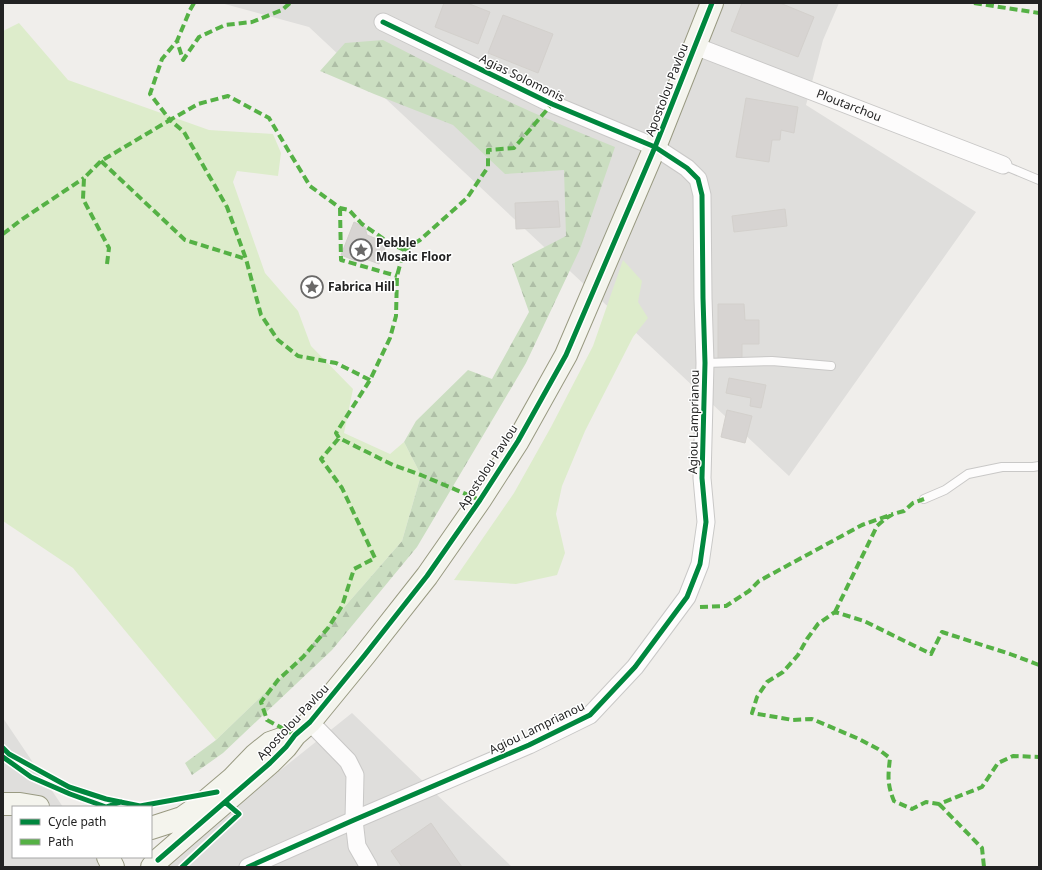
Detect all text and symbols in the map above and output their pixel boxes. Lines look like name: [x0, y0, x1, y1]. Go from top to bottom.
street label: Apostolou Pavlou: [641, 41, 692, 139]
street label: Agias Solomonis: [477, 50, 568, 106]
street label: Ploutarchou: [814, 85, 884, 125]
place label: Pebble Mosaic Floor: [376, 234, 452, 265]
place icon: Pebble Mosaic Floor: [348, 237, 374, 263]
place icon: Fabrica Hill: [299, 274, 325, 300]
place label: Fabrica Hill: [328, 278, 395, 295]
street label: Agiou Lamprianou: [684, 370, 703, 474]
street label: Apostolou Pavlou: [454, 421, 522, 513]
street label: Apostolou Pavlou: [253, 680, 332, 763]
street label: Agiou Lamprianou: [486, 697, 587, 758]
legend: [12, 806, 152, 858]
text: Cycle path: [48, 813, 106, 830]
text: Path: [48, 833, 74, 850]

